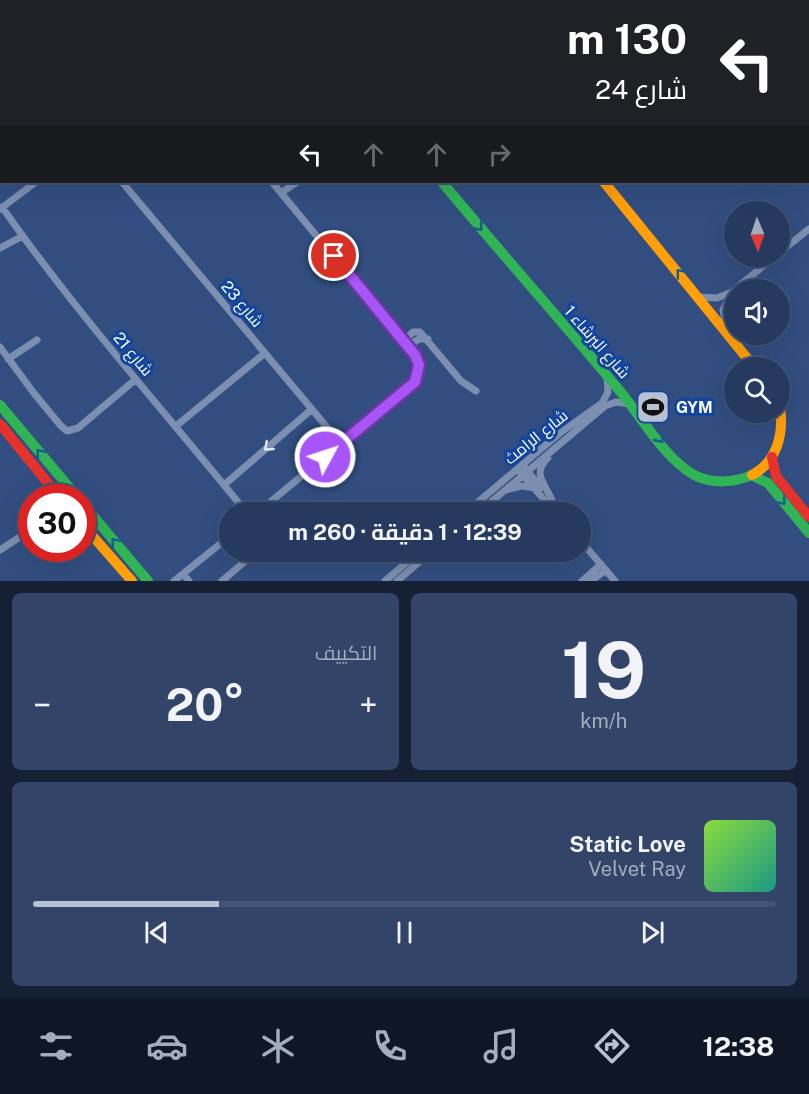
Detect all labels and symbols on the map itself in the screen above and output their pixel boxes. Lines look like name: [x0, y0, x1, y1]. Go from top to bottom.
north arrow: [724, 201, 790, 267]
one-way arrow: [472, 220, 483, 231]
pin: [308, 230, 359, 281]
one-way arrow: [676, 269, 687, 280]
street label: شارع 23: [216, 277, 267, 332]
street label: شارع البرشاء 1: [559, 302, 634, 384]
street label: شارع 21: [108, 328, 157, 381]
sports icon: GYM: [635, 389, 671, 425]
place label: GYM: [676, 398, 713, 417]
street label: شارع الرامث: [500, 406, 573, 470]
position arrow: [293, 425, 357, 489]
one-way arrow: [652, 433, 663, 444]
one-way arrow: [264, 440, 275, 451]
one-way arrow: [37, 449, 48, 460]
speed limit sign: 30: [18, 484, 96, 562]
one-way arrow: [775, 494, 786, 505]
one-way arrow: [112, 538, 123, 549]

